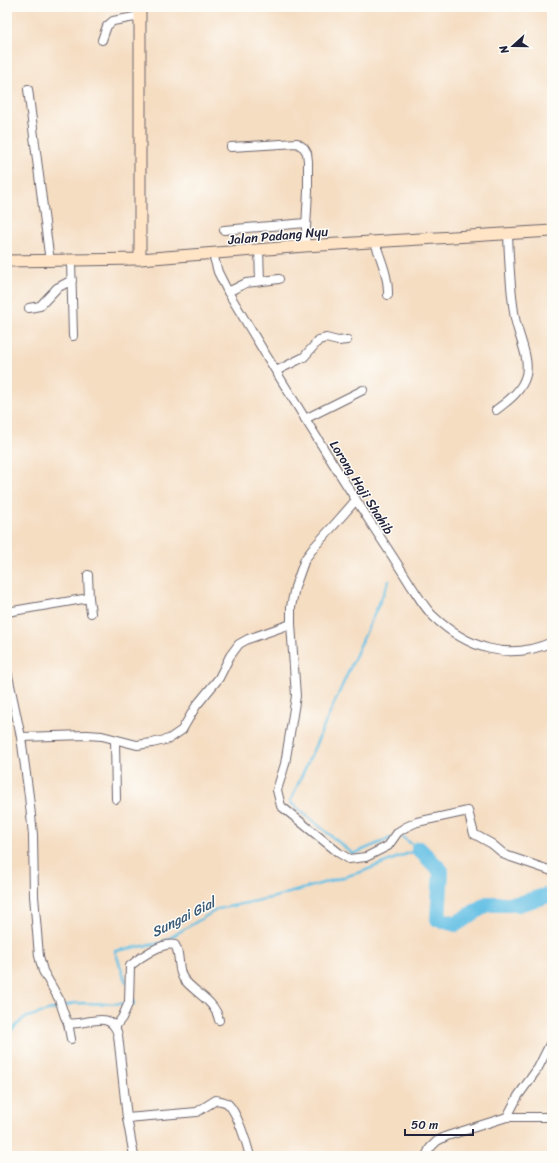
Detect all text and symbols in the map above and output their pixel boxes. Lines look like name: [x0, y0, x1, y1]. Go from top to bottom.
north arrow: [493, 26, 533, 66]
text: N: [494, 42, 515, 57]
street label: Jalan Padang Nyu: [226, 220, 329, 251]
street label: Lorong Haji Shahib: [323, 436, 400, 539]
water label: Sungai Gial: [147, 889, 222, 944]
scale bar: [405, 1111, 473, 1137]
text: 50 m: [411, 1114, 438, 1136]

